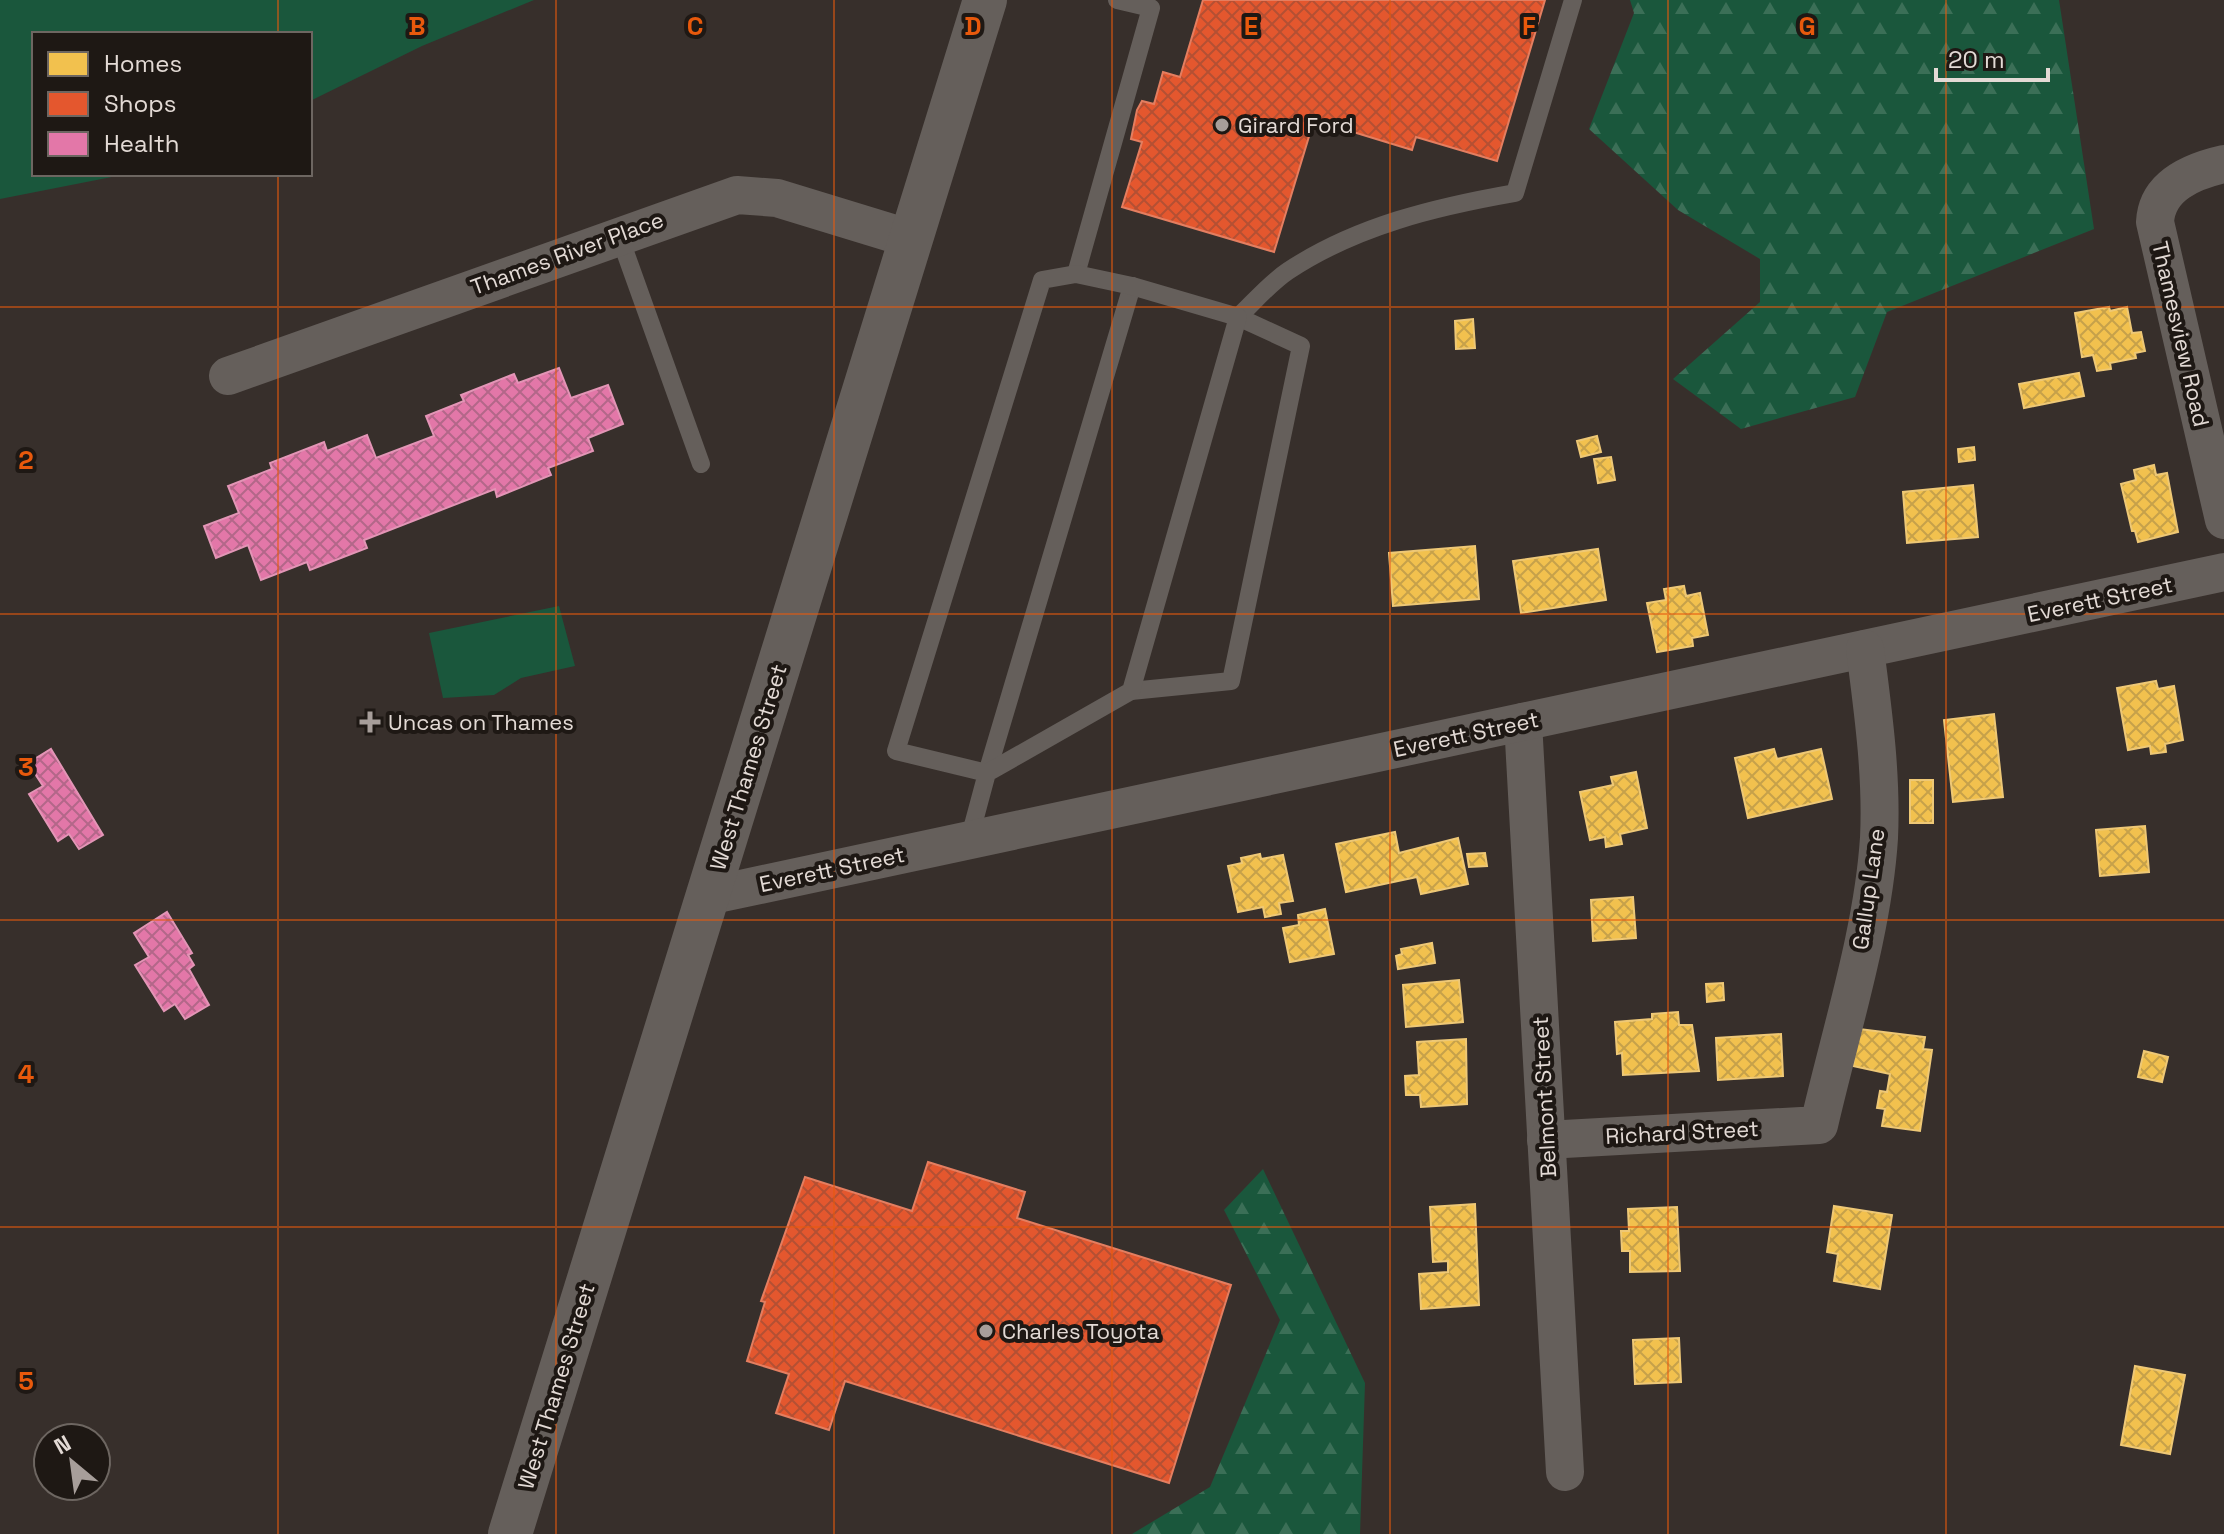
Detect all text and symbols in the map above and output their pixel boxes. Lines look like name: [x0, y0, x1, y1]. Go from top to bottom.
text: B: [408, 9, 426, 43]
text: C: [687, 9, 703, 43]
text: D: [964, 9, 982, 43]
text: E: [1244, 9, 1258, 43]
text: F: [1522, 9, 1536, 43]
text: G: [1798, 9, 1816, 43]
legend: [32, 32, 312, 176]
scale bar: [1936, 32, 2048, 82]
text: 20 m: [1948, 44, 2005, 75]
text: Homes: [104, 48, 182, 79]
text: Shops: [104, 88, 176, 119]
place label: Girard Ford: [1238, 111, 1354, 139]
marker: Girard Ford: [1213, 116, 1231, 134]
text: Health: [104, 128, 179, 159]
street label: Thames River Place: [467, 205, 667, 301]
street label: Thamesview Road: [2146, 239, 2216, 429]
text: 2: [18, 443, 34, 477]
street label: Everett Street: [2025, 570, 2175, 628]
street label: West Thames Street: [703, 661, 793, 873]
street label: Everett Street: [1391, 705, 1541, 763]
place label: Uncas on Thames: [388, 708, 574, 736]
marker: Uncas on Thames: [359, 711, 381, 733]
text: 3: [18, 750, 34, 784]
street label: Gallup Lane: [1846, 826, 1890, 952]
street label: Everett Street: [757, 840, 907, 898]
street label: Belmont Street: [1526, 1016, 1562, 1178]
text: 4: [18, 1057, 34, 1091]
street label: Richard Street: [1605, 1114, 1759, 1150]
street label: West Thames Street: [511, 1280, 601, 1492]
place label: Charles Toyota: [1002, 1317, 1160, 1345]
marker: Charles Toyota: [977, 1322, 995, 1340]
text: 5: [18, 1364, 34, 1398]
north arrow: [32, 1422, 112, 1502]
text: N: [49, 1429, 76, 1460]

